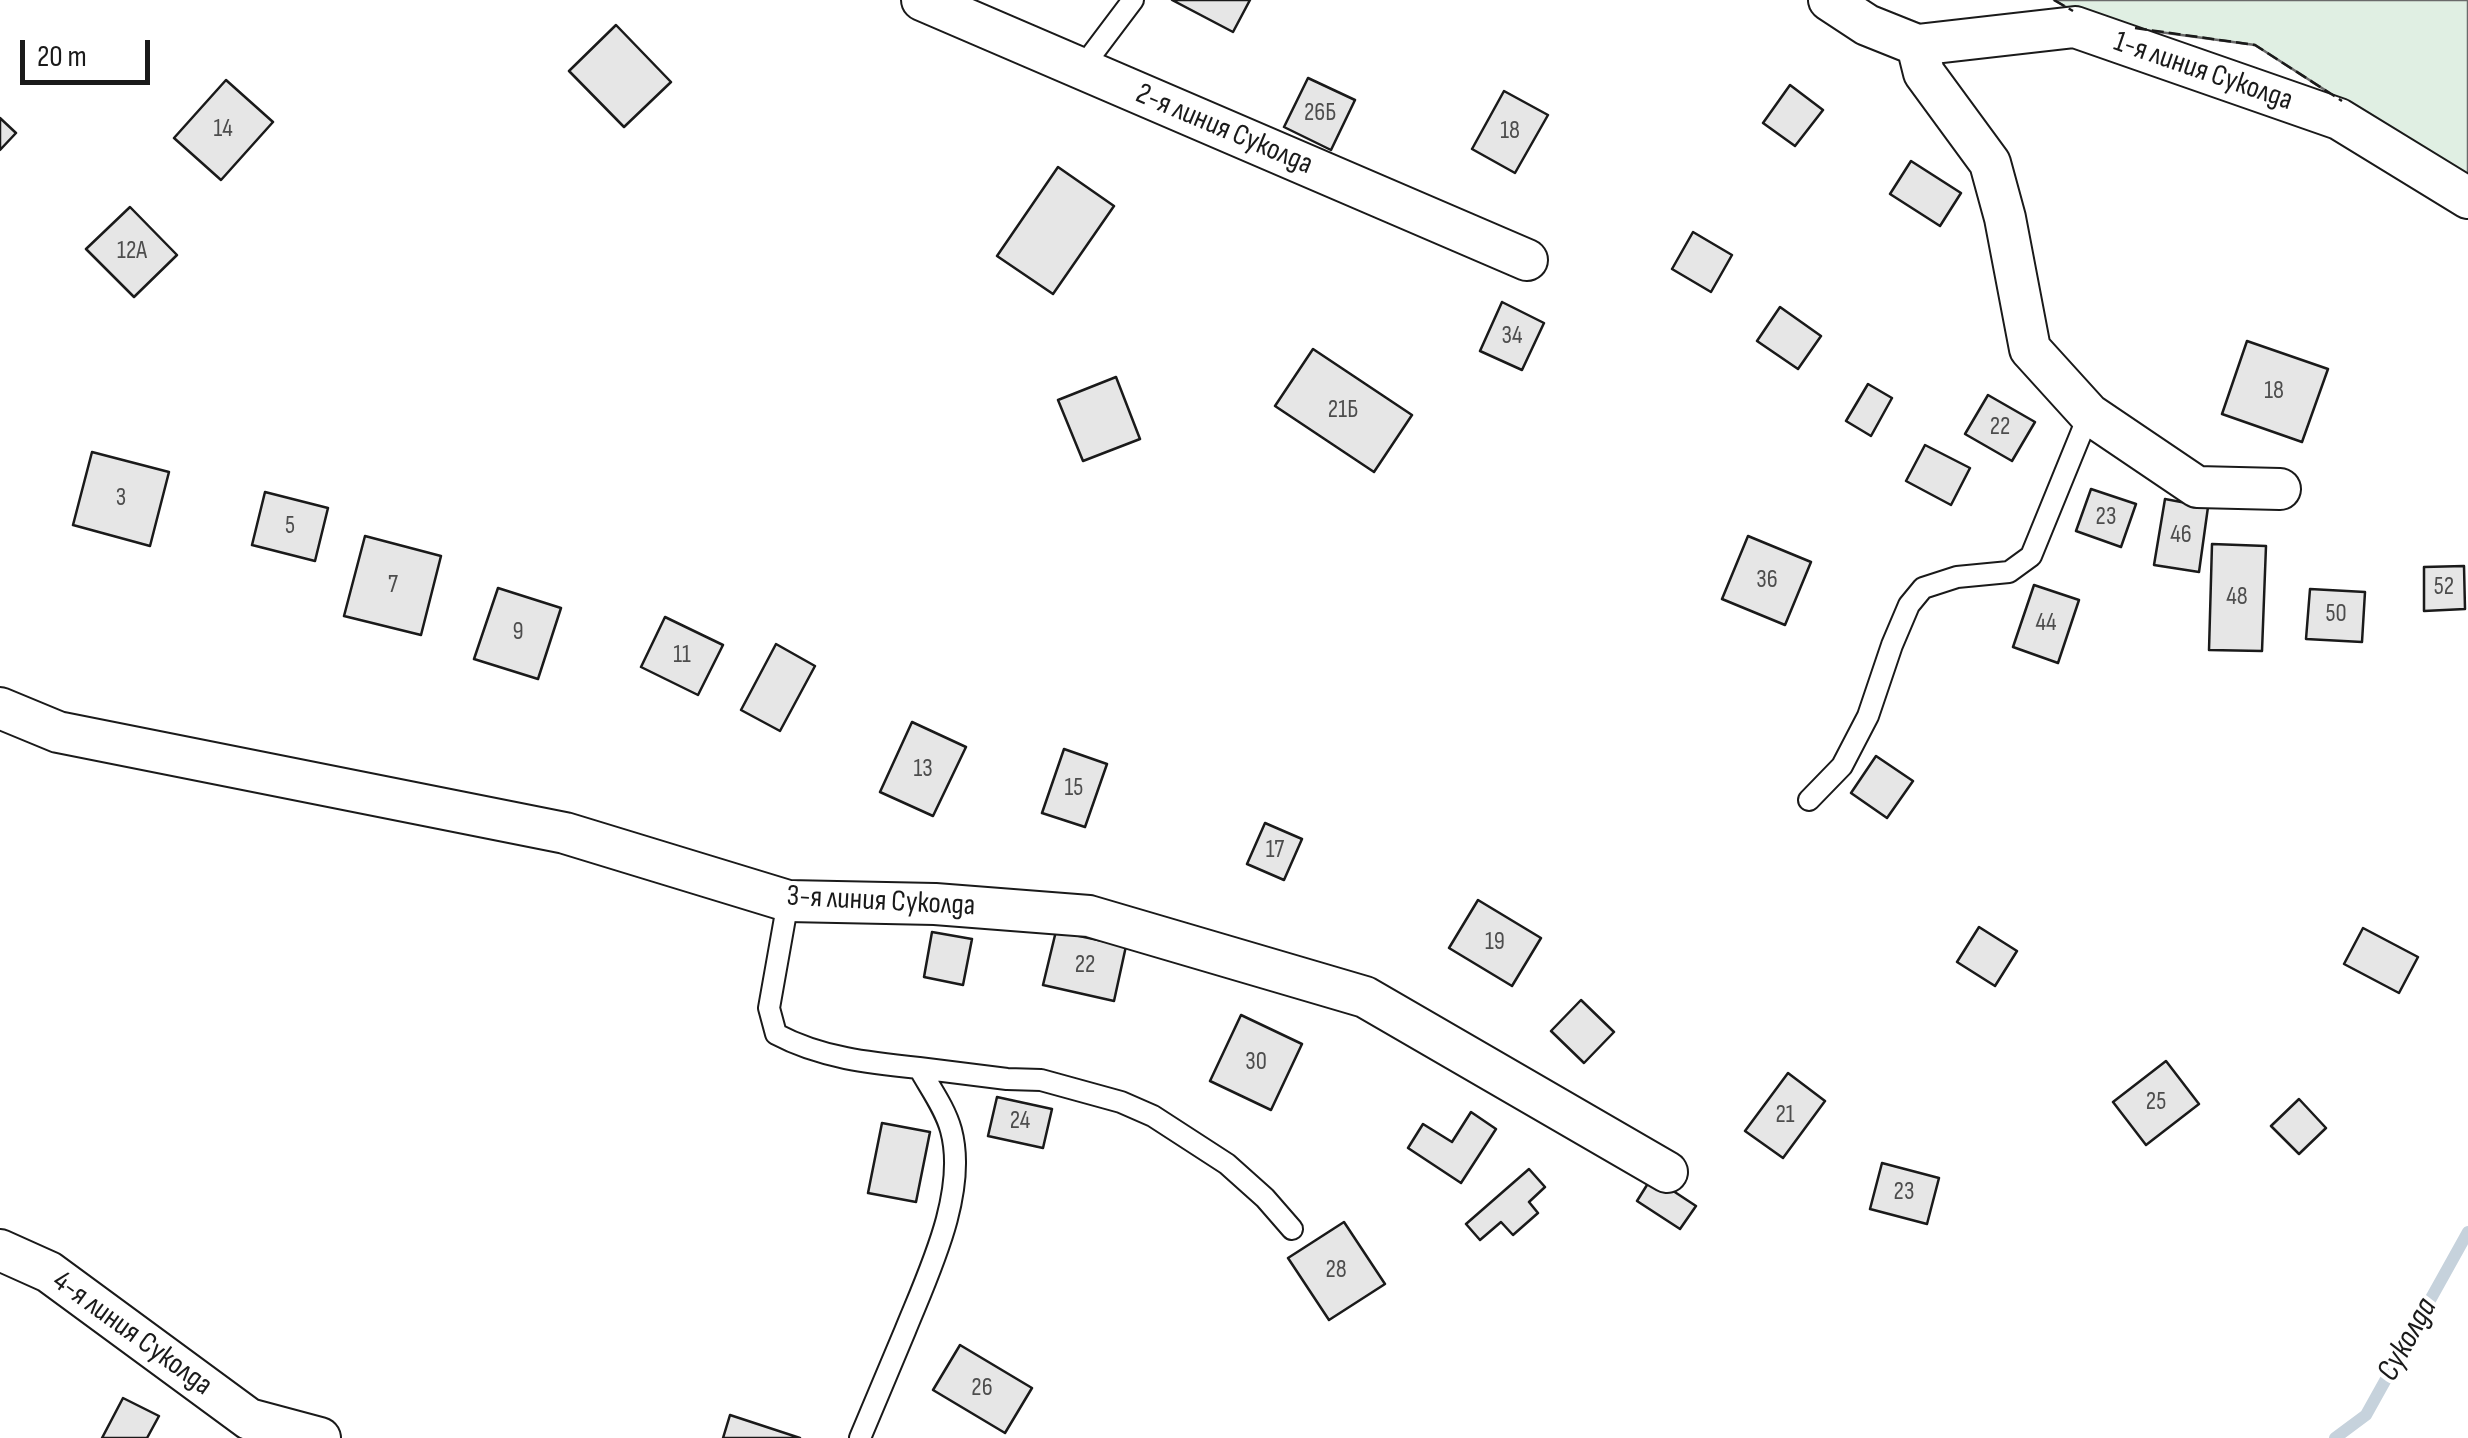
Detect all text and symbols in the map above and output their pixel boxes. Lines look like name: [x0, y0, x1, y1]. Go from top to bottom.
scale bar: [25, 20, 155, 82]
street label: 1-я линия Суколда: [2109, 25, 2297, 119]
text: 20 m: [37, 39, 87, 75]
street label: 2-я линия Суколда: [1130, 77, 1318, 183]
house number: 26Б: [1304, 99, 1336, 129]
house number: 14: [213, 115, 233, 145]
house number: 18: [1500, 117, 1520, 147]
house number: 12А: [117, 237, 147, 267]
house number: 34: [1502, 322, 1522, 352]
house number: 18: [2264, 377, 2284, 407]
house number: 21Б: [1328, 396, 1358, 426]
house number: 22: [1990, 413, 2010, 443]
house number: 3: [116, 484, 126, 514]
house number: 23: [2096, 503, 2116, 533]
house number: 5: [285, 512, 295, 542]
house number: 46: [2170, 521, 2192, 551]
house number: 36: [1756, 566, 1778, 596]
house number: 7: [388, 571, 398, 601]
house number: 52: [2434, 573, 2454, 603]
house number: 48: [2226, 583, 2248, 613]
house number: 50: [2325, 600, 2347, 630]
house number: 44: [2036, 609, 2056, 639]
house number: 9: [512, 618, 524, 648]
house number: 11: [673, 641, 691, 671]
house number: 13: [913, 755, 933, 785]
house number: 15: [1065, 774, 1083, 804]
house number: 17: [1266, 836, 1284, 866]
street label: 3-я линия Суколда: [786, 879, 976, 925]
house number: 19: [1485, 928, 1505, 958]
house number: 22: [1075, 951, 1095, 981]
house number: 30: [1245, 1048, 1267, 1078]
house number: 25: [2146, 1088, 2166, 1118]
house number: 21: [1775, 1101, 1795, 1131]
house number: 24: [1010, 1107, 1030, 1137]
house number: 23: [1894, 1178, 1914, 1208]
house number: 28: [1325, 1256, 1347, 1286]
street label: 4-я линия Суколда: [45, 1264, 219, 1404]
water label: Суколда: [2370, 1292, 2446, 1388]
house number: 26: [971, 1374, 993, 1404]

